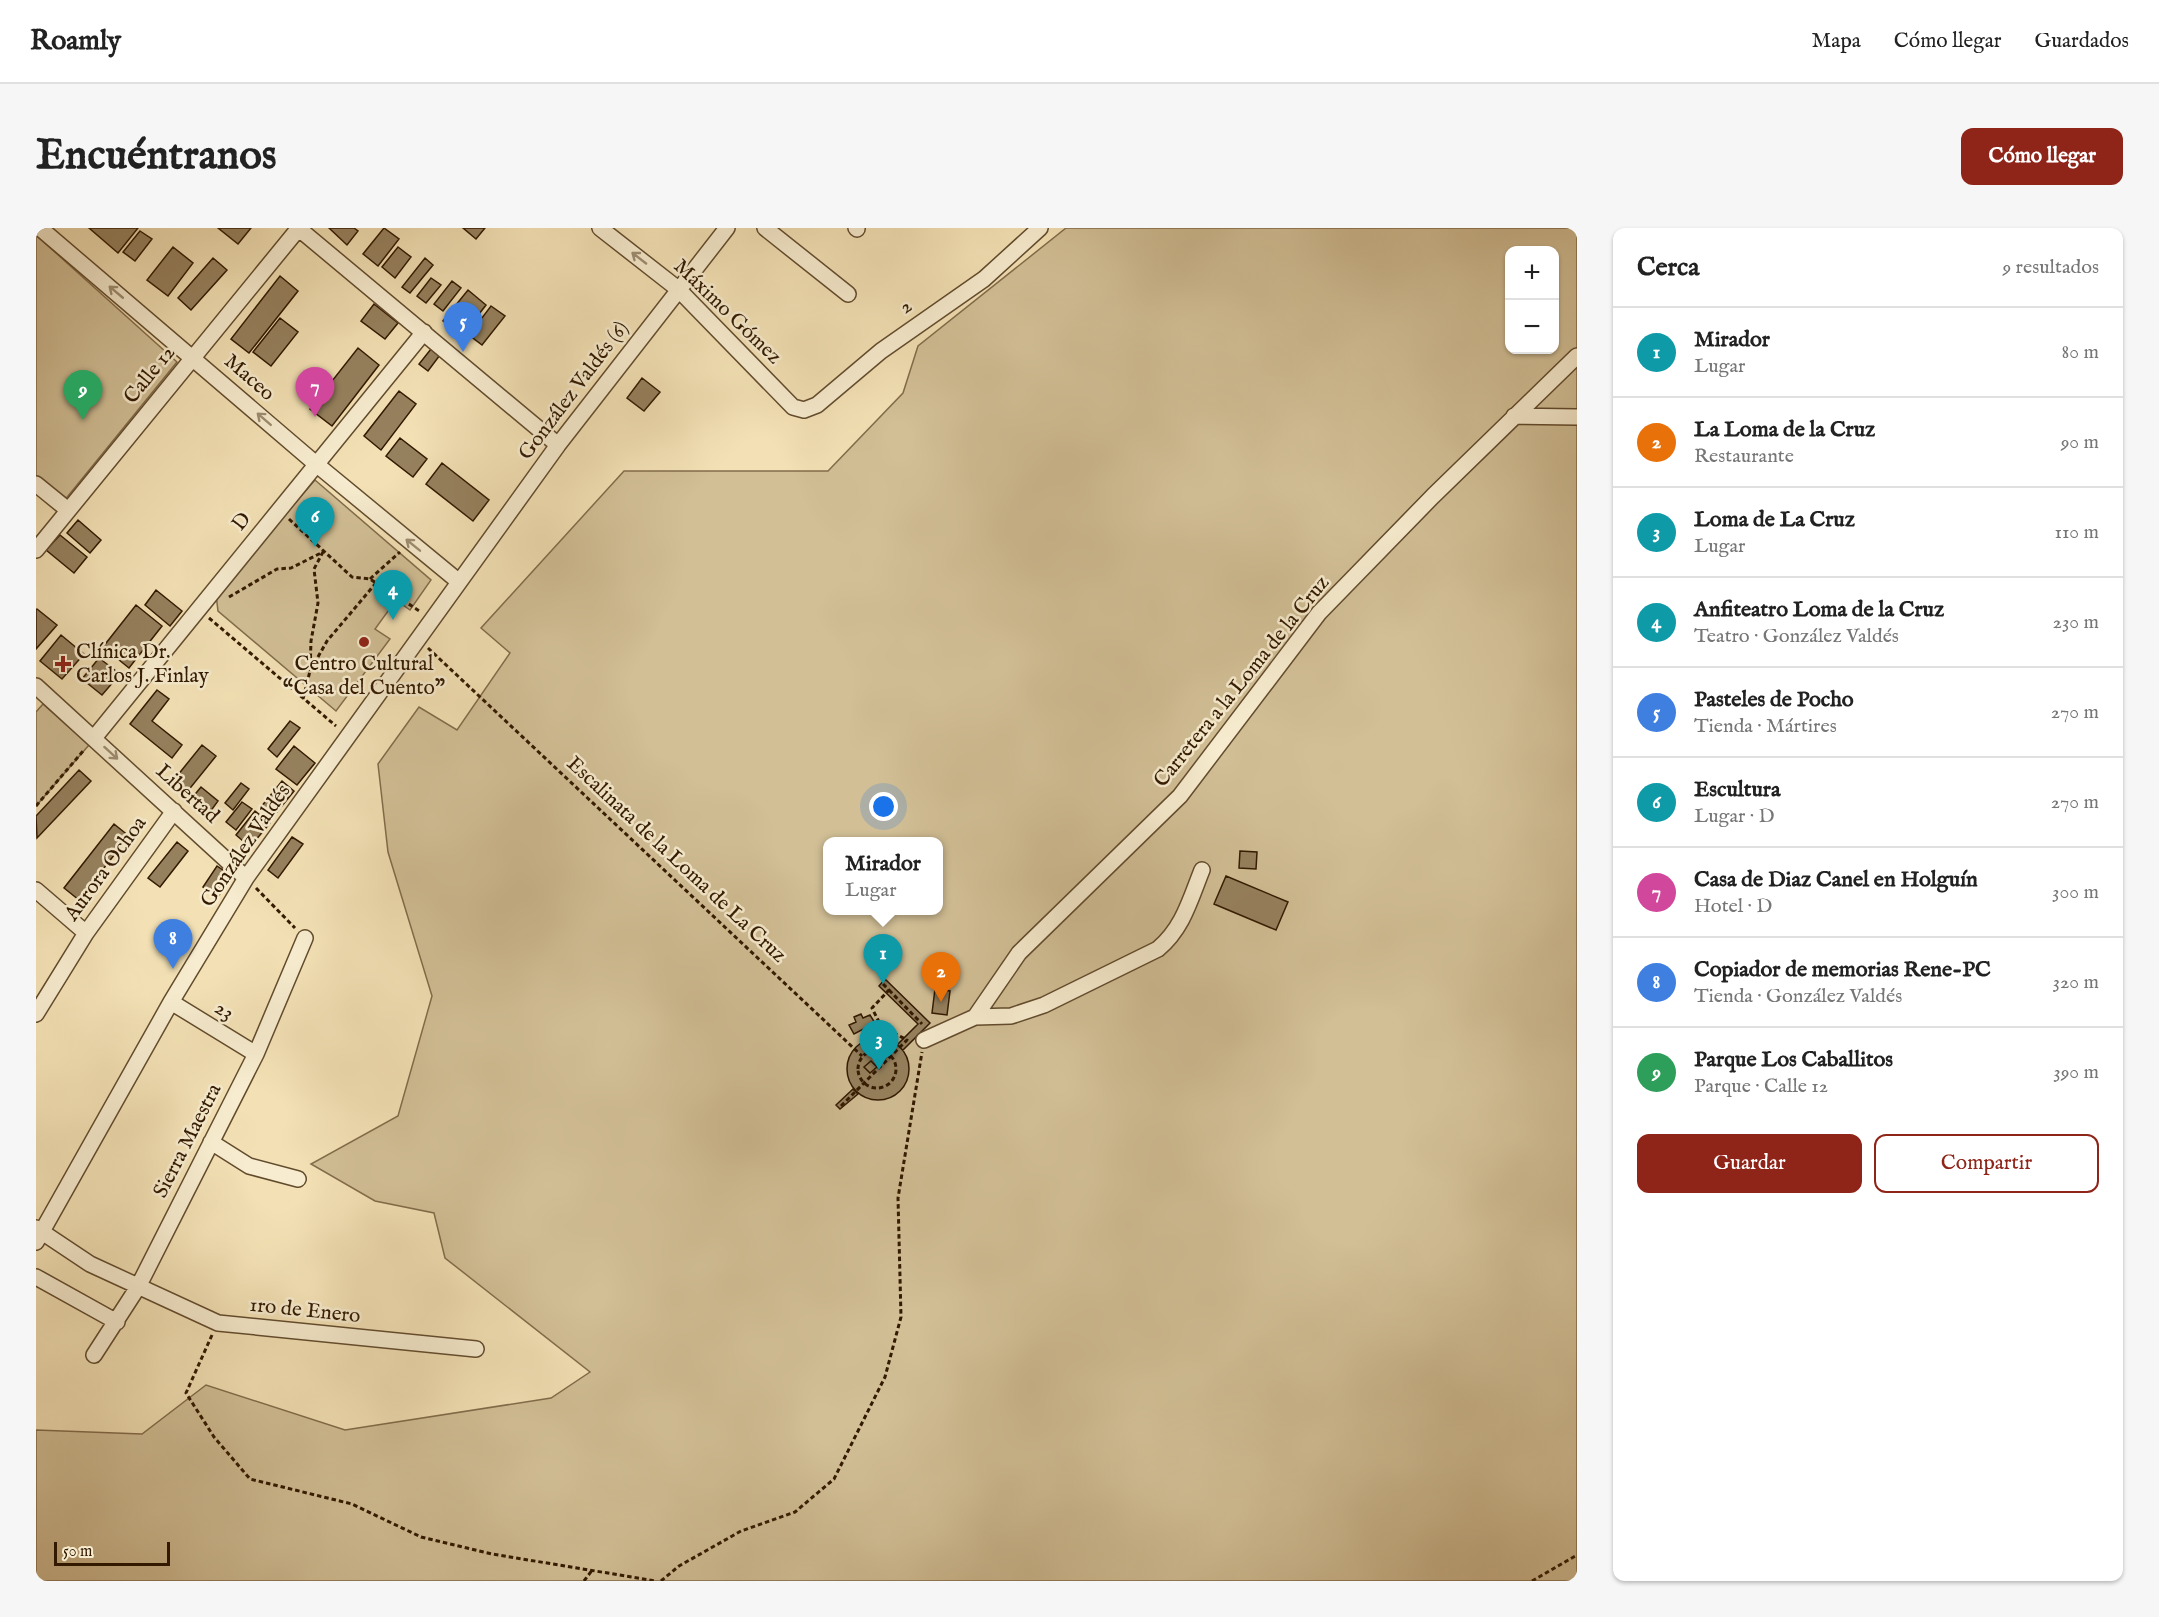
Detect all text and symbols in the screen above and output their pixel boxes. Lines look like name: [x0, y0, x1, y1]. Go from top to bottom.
text: Roamly: [30, 24, 121, 59]
text: Mapa: [1812, 28, 1861, 55]
text: Cómo llegar: [1894, 28, 2001, 55]
text: Guardados: [2034, 28, 2129, 55]
button: Cómo llegar: [1961, 128, 2123, 185]
text: Encuéntranos: [36, 130, 277, 183]
map controls: [1505, 246, 1559, 354]
button: +: [1505, 246, 1559, 300]
text: Cerca: [1637, 251, 1699, 284]
one-way arrow: [632, 252, 648, 265]
street label: Máximo Gómez: [667, 254, 787, 371]
text: 9 resultados: [2003, 255, 2099, 280]
one-way arrow: [109, 285, 124, 299]
street label: 2: [894, 293, 918, 321]
button: −: [1505, 300, 1559, 354]
pin: 5: [444, 302, 482, 352]
street label: González Valdés (6): [513, 316, 635, 466]
text: Mirador: [1694, 326, 1770, 354]
street label: Calle 12: [118, 340, 182, 410]
text: 1: [1653, 340, 1660, 365]
text: 80 m: [2062, 340, 2099, 365]
street label: Maceo: [218, 349, 280, 407]
text: Lugar: [1694, 354, 1745, 379]
pin: 7: [296, 368, 334, 417]
pin: 9: [64, 370, 102, 420]
one-way arrow: [257, 412, 272, 426]
text: La Loma de la Cruz: [1694, 416, 1875, 444]
text: 2: [1652, 430, 1661, 455]
text: 90 m: [2061, 430, 2099, 455]
text: Restaurante: [1694, 444, 1794, 469]
pin: 6: [296, 498, 334, 547]
text: Loma de La Cruz: [1694, 506, 1855, 534]
street label: D: [226, 507, 258, 537]
text: 3: [1653, 520, 1660, 545]
text: 110 m: [2055, 520, 2099, 545]
text: Lugar: [1694, 534, 1745, 559]
one-way arrow: [405, 538, 421, 551]
pin: 4: [374, 570, 412, 620]
street label: Carretera a la Loma de la Cruz: [1148, 570, 1336, 793]
text: Anfiteatro Loma de la Cruz: [1694, 596, 1944, 624]
text: 4: [1652, 610, 1661, 635]
text: 230 m: [2053, 610, 2099, 635]
text: Teatro · González Valdés: [1694, 624, 1899, 649]
marker: Centro Cultural “Casa del Cuento”: [357, 635, 371, 649]
place label: Clínica Dr. Carlos J. Finlay: [76, 639, 209, 690]
place label: Centro Cultural “Casa del Cuento”: [283, 651, 445, 702]
marker: Clínica Dr. Carlos J. Finlay: [54, 655, 72, 673]
text: Pasteles de Pocho: [1694, 686, 1854, 714]
text: 5: [1653, 700, 1660, 725]
text: 270 m: [2051, 700, 2099, 725]
text: Tienda · Mártires: [1694, 714, 1837, 739]
one-way arrow: [103, 746, 118, 760]
street label: Escalinata de la Loma de La Cruz: [560, 751, 792, 969]
street label: Libertad: [150, 758, 225, 830]
text: Escultura: [1694, 776, 1780, 804]
street label: González Valdés: [195, 779, 297, 913]
text: 6: [1652, 790, 1661, 815]
text: 270 m: [2051, 790, 2099, 815]
your location: [869, 792, 898, 821]
text: Lugar · D: [1694, 804, 1775, 829]
street label: Aurora Ochoa: [58, 810, 154, 928]
popup: [823, 837, 943, 915]
text: Mirador: [845, 850, 921, 878]
text: Casa de Diaz Canel en Holguín: [1694, 866, 1978, 894]
text: Lugar: [845, 878, 897, 903]
text: 7: [1652, 880, 1661, 905]
text: 300 m: [2052, 880, 2099, 905]
text: Hotel · D: [1694, 894, 1772, 919]
pin: 8: [154, 920, 192, 969]
pin: 1: [864, 934, 902, 984]
pin: 2: [922, 952, 960, 1002]
text: Copiador de memorias Rene-PC: [1694, 956, 1991, 984]
text: 8: [1653, 970, 1660, 995]
text: 320 m: [2053, 970, 2099, 995]
text: Tienda · González Valdés: [1694, 984, 1902, 1009]
street label: 23: [209, 995, 239, 1027]
pin: 3: [860, 1020, 898, 1070]
text: Parque Los Caballitos: [1694, 1046, 1893, 1074]
text: 9: [1652, 1060, 1661, 1085]
text: 390 m: [2053, 1060, 2099, 1085]
text: Parque · Calle 12: [1694, 1074, 1828, 1099]
street label: Sierra Maestra: [148, 1078, 229, 1203]
button: Guardar: [1637, 1134, 1862, 1193]
button: Compartir: [1874, 1134, 2099, 1193]
street label: 1ro de Enero: [248, 1292, 362, 1330]
scale bar: [54, 1539, 170, 1566]
text: 50 m: [63, 1542, 92, 1562]

